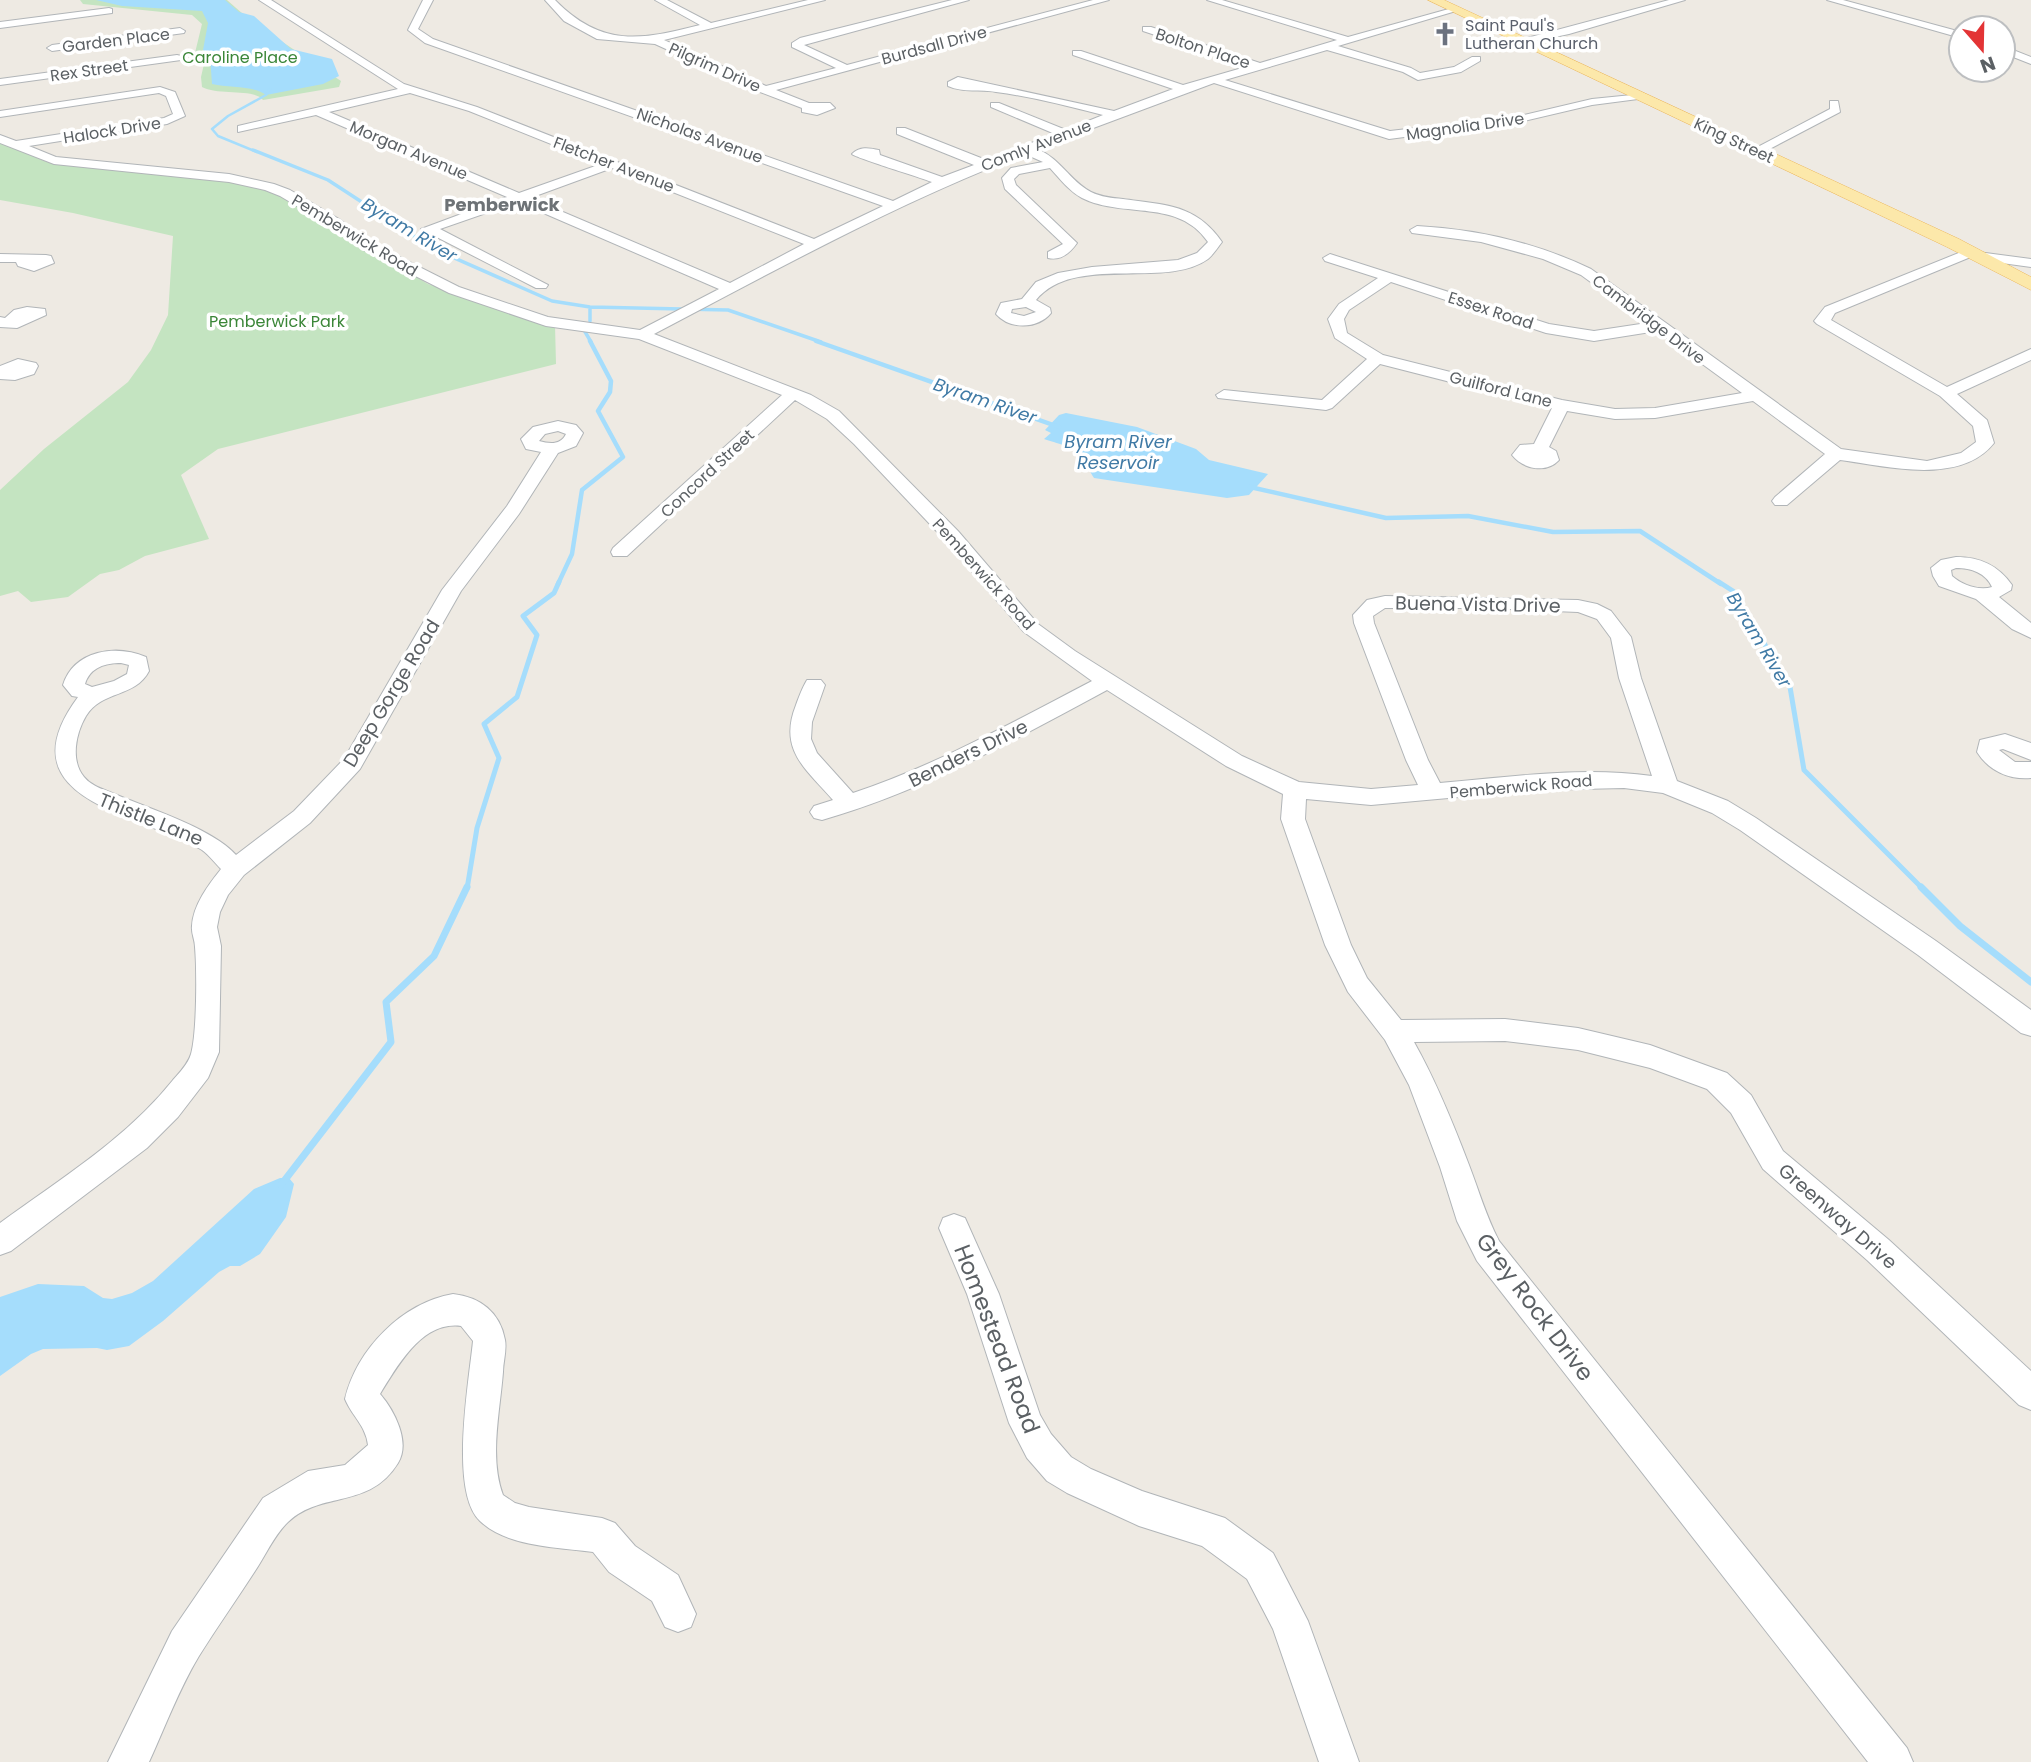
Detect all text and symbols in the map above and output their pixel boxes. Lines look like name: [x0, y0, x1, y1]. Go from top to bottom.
place label: Saint Paul's Lutheran Church: [1465, 14, 1598, 55]
north arrow: [1947, 14, 2017, 84]
street label: Burdsall Drive: [879, 20, 989, 71]
church icon: Saint Paul's Lutheran Church: [1431, 20, 1459, 48]
street label: Garden Place: [61, 22, 171, 59]
street label: Bolton Place: [1153, 22, 1253, 75]
street label: Pilgrim Drive: [665, 37, 765, 98]
park label: Caroline Place: [182, 46, 298, 69]
text: N: [1976, 49, 1999, 80]
street label: Rex Street: [49, 54, 130, 87]
street label: Nicholas Avenue: [633, 102, 766, 169]
street label: Magnolia Drive: [1405, 107, 1526, 146]
street label: Halock Drive: [62, 111, 163, 150]
street label: King Street: [1690, 112, 1778, 169]
street label: Comly Avenue: [978, 114, 1095, 177]
street label: Morgan Avenue: [346, 115, 471, 186]
street label: Fletcher Avenue: [550, 131, 678, 198]
street label: Pemberwick Road: [287, 189, 422, 282]
water label: Byram River: [357, 191, 463, 269]
district label: Pemberwick: [444, 192, 561, 217]
street label: Cambridge Drive: [1587, 269, 1710, 370]
street label: Essex Road: [1445, 286, 1536, 335]
park label: Pemberwick Park: [209, 310, 346, 333]
street label: Guilford Lane: [1447, 366, 1555, 413]
water label: Byram River: [930, 371, 1041, 430]
street label: Concord Street: [655, 424, 759, 523]
water label: Byram River Reservoir: [1064, 429, 1173, 475]
street label: Pemberwick Road: [927, 513, 1040, 635]
water label: Byram River: [1721, 587, 1798, 693]
street label: Buena Vista Drive: [1395, 590, 1561, 619]
street label: Deep Gorge Road: [337, 614, 446, 772]
street label: Benders Drive: [904, 713, 1033, 794]
street label: Pemberwick Road: [1449, 769, 1593, 804]
street label: Thistle Lane: [95, 786, 207, 853]
street label: Greenway Drive: [1772, 1157, 1903, 1276]
street label: Grey Rock Drive: [1469, 1226, 1601, 1388]
street label: Homestead Road: [946, 1240, 1048, 1438]

